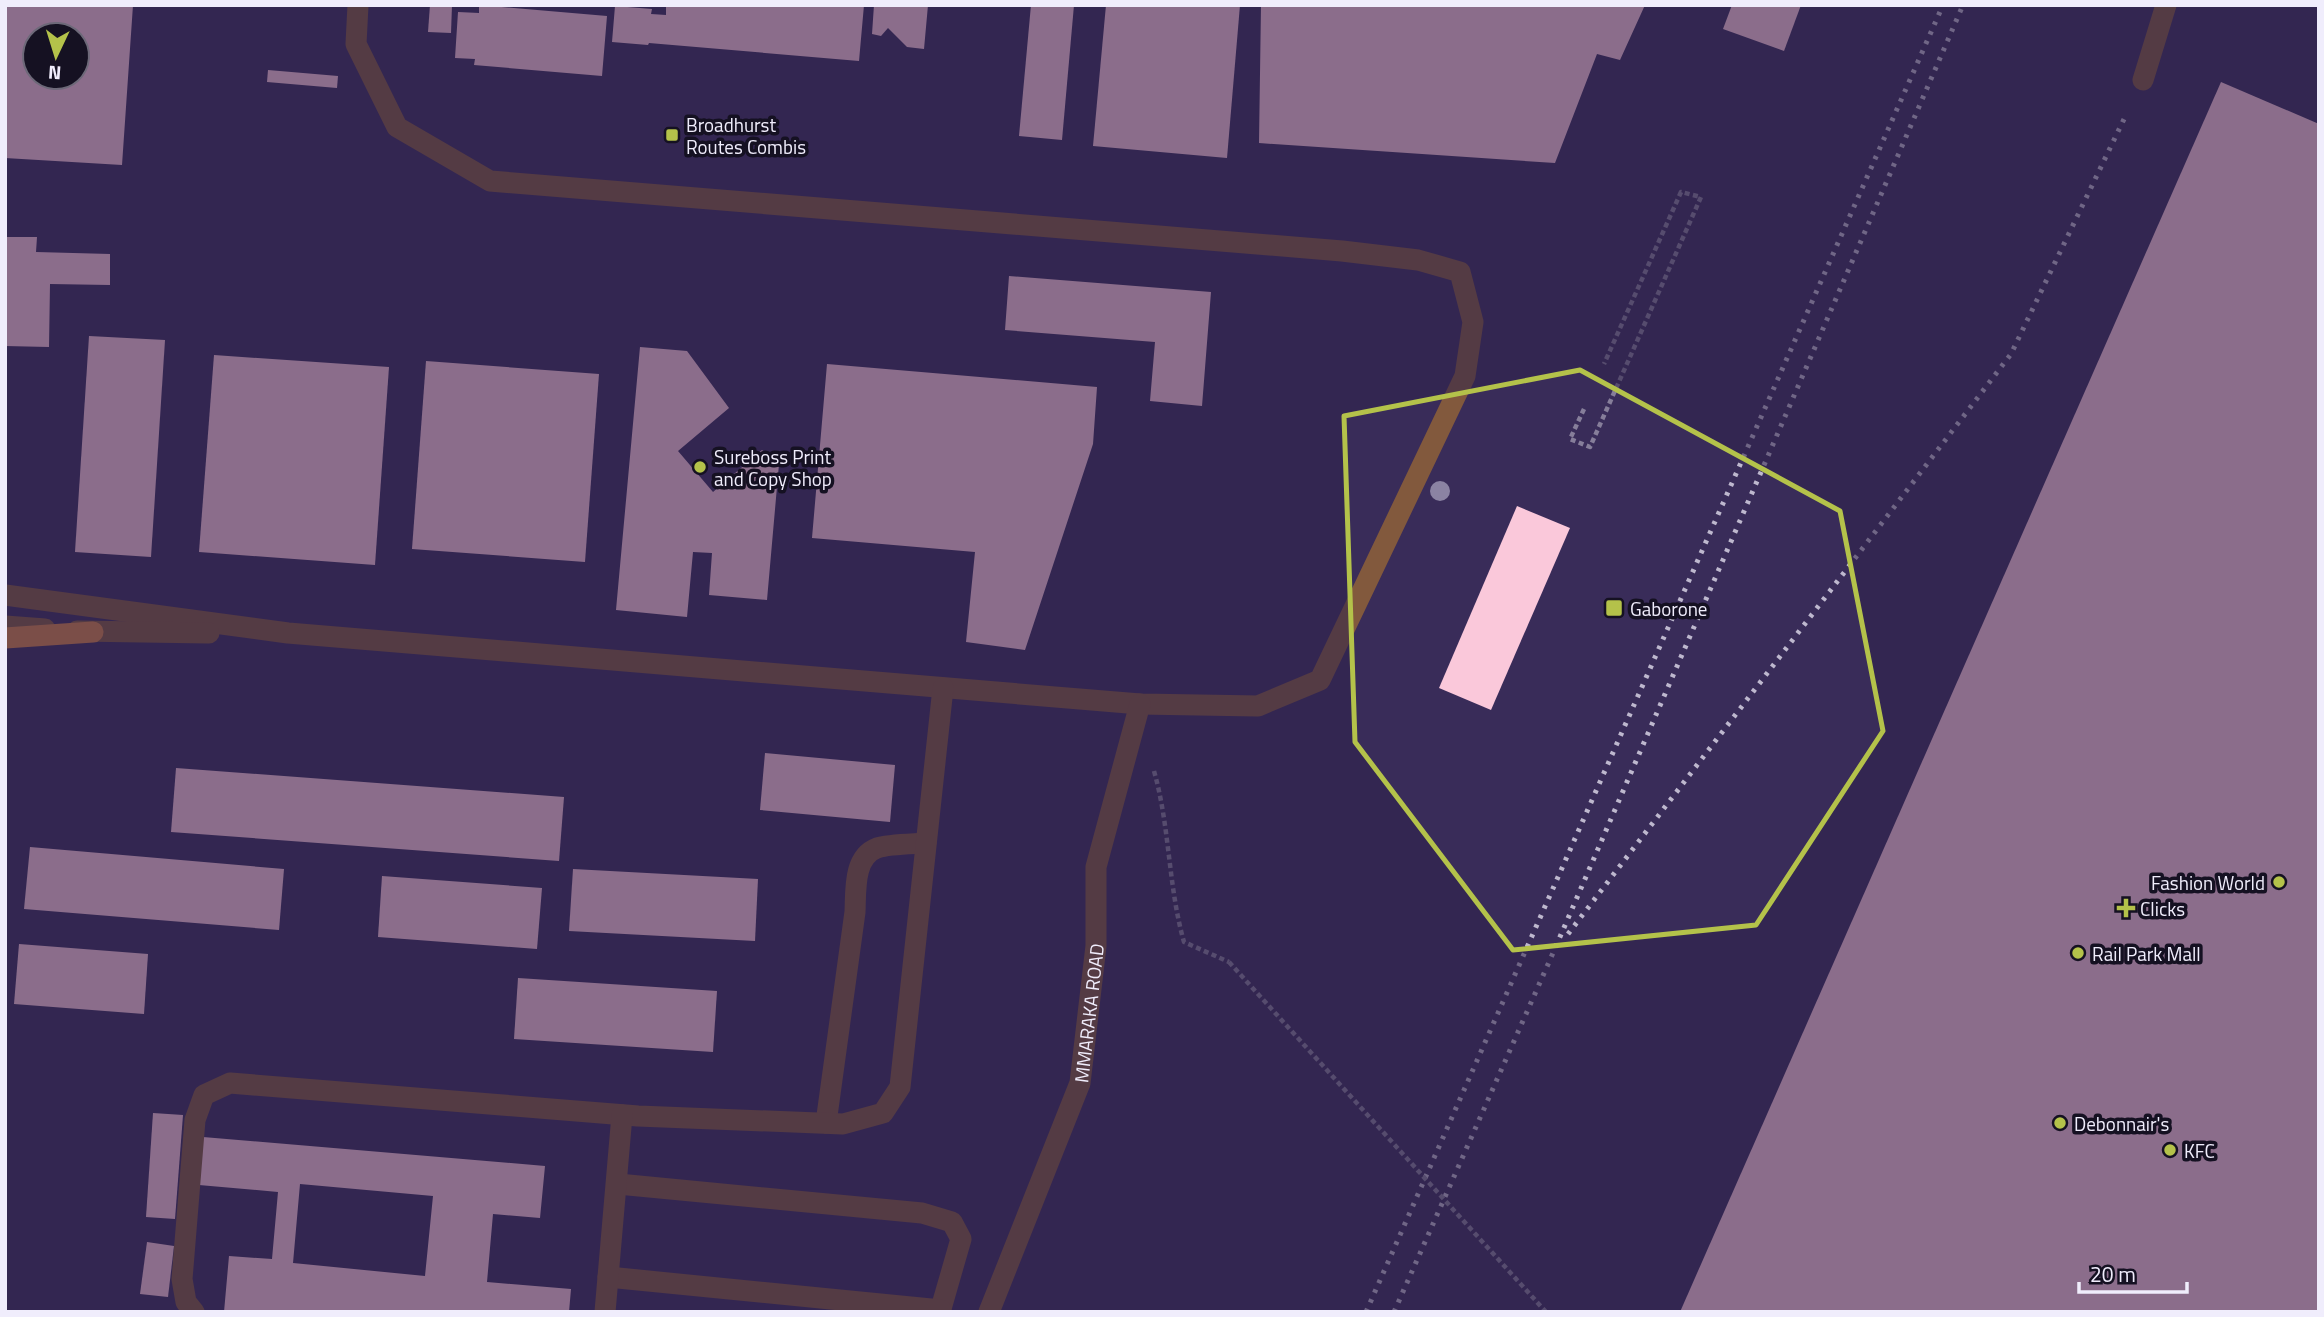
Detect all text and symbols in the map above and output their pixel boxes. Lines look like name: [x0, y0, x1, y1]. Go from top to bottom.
north arrow: [21, 21, 91, 91]
text: N: [47, 59, 62, 88]
place label: Broadhurst Routes Combis: [686, 110, 806, 161]
marker: Broadhurst Routes Combis: [664, 127, 680, 143]
place label: Sureboss Print and Copy Shop: [714, 442, 832, 493]
marker: Sureboss Print and Copy Shop: [692, 459, 708, 475]
place label: Gaborone: [1630, 594, 1707, 623]
marker: Gaborone: [1604, 598, 1624, 618]
place label: Fashion World: [2151, 868, 2265, 897]
marker: Fashion World: [2271, 874, 2287, 890]
place label: Clicks: [2140, 894, 2185, 923]
marker: Clicks: [2118, 900, 2134, 916]
place label: Rail Park Mall: [2092, 939, 2201, 968]
street label: MMARAKA ROAD: [1066, 942, 1111, 1084]
marker: Rail Park Mall: [2070, 945, 2086, 961]
place label: Debonnair's: [2074, 1109, 2169, 1138]
marker: Debonnair's: [2052, 1115, 2068, 1131]
place label: KFC: [2184, 1136, 2215, 1165]
marker: KFC: [2162, 1142, 2178, 1158]
scale bar: [2079, 1250, 2188, 1294]
text: 20 m: [2090, 1258, 2136, 1290]

